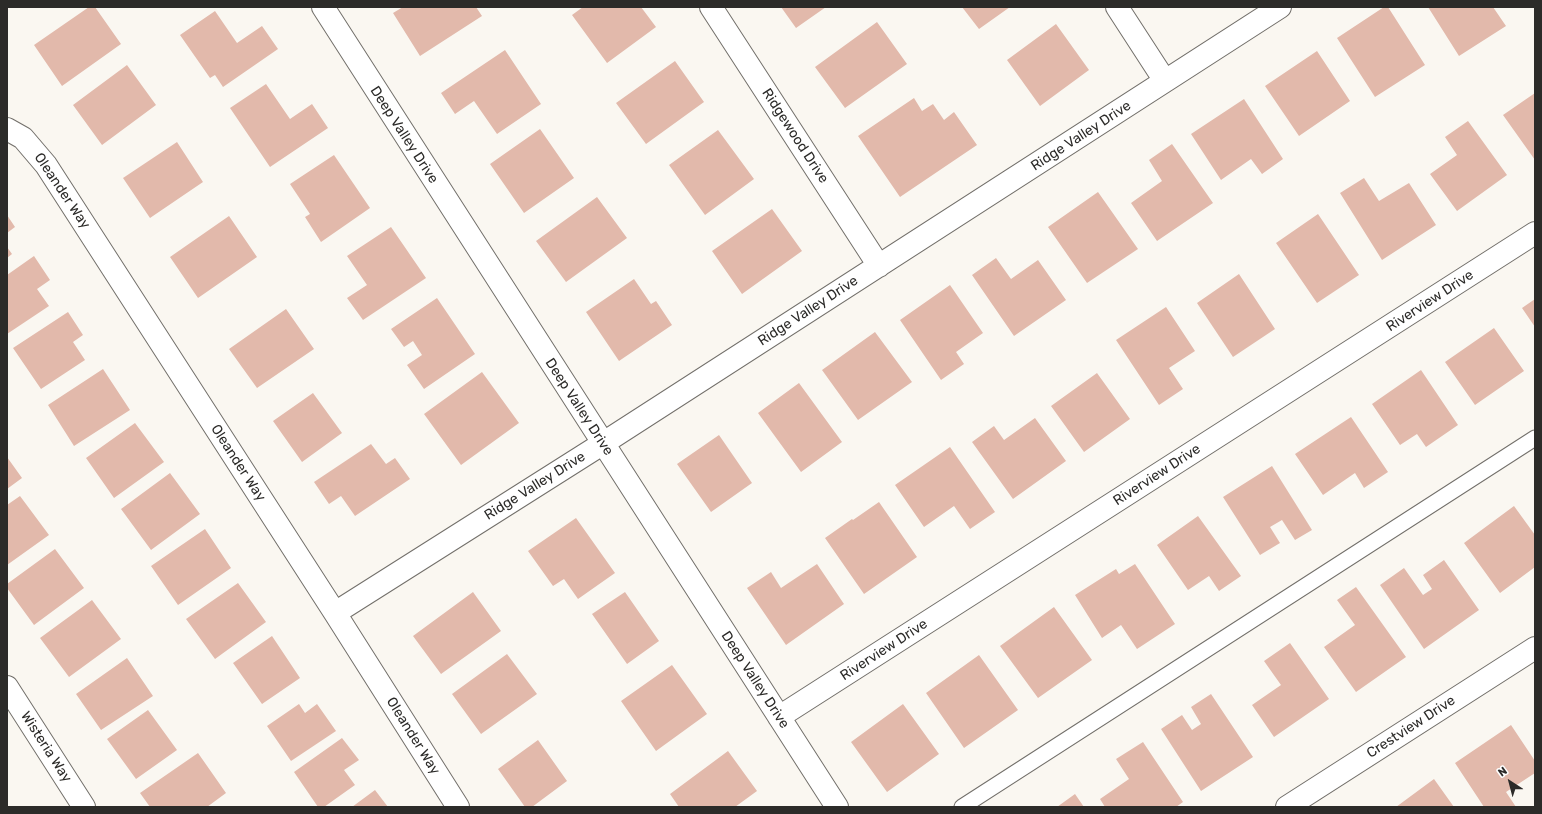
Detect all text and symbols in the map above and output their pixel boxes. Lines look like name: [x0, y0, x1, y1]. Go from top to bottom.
street label: Deep Valley Drive: [366, 83, 442, 187]
street label: Ridgewood Drive: [758, 86, 832, 186]
street label: Ridge Valley Drive: [1028, 97, 1134, 175]
street label: Oleander Way: [30, 150, 94, 232]
street label: Riverview Drive: [1383, 267, 1477, 335]
street label: Ridge Valley Drive: [755, 272, 861, 350]
street label: Deep Valley Drive: [541, 355, 617, 459]
street label: Oleander Way: [207, 422, 269, 504]
street label: Riverview Drive: [1110, 441, 1204, 509]
street label: Ridge Valley Drive: [481, 448, 589, 524]
street label: Riverview Drive: [837, 616, 931, 684]
street label: Deep Valley Drive: [717, 628, 793, 732]
street label: Crestview Drive: [1364, 692, 1458, 762]
street label: Oleander Way: [383, 694, 443, 778]
street label: Wisteria Way: [17, 708, 75, 786]
north arrow: [1490, 762, 1530, 802]
text: N: [1496, 764, 1510, 779]

